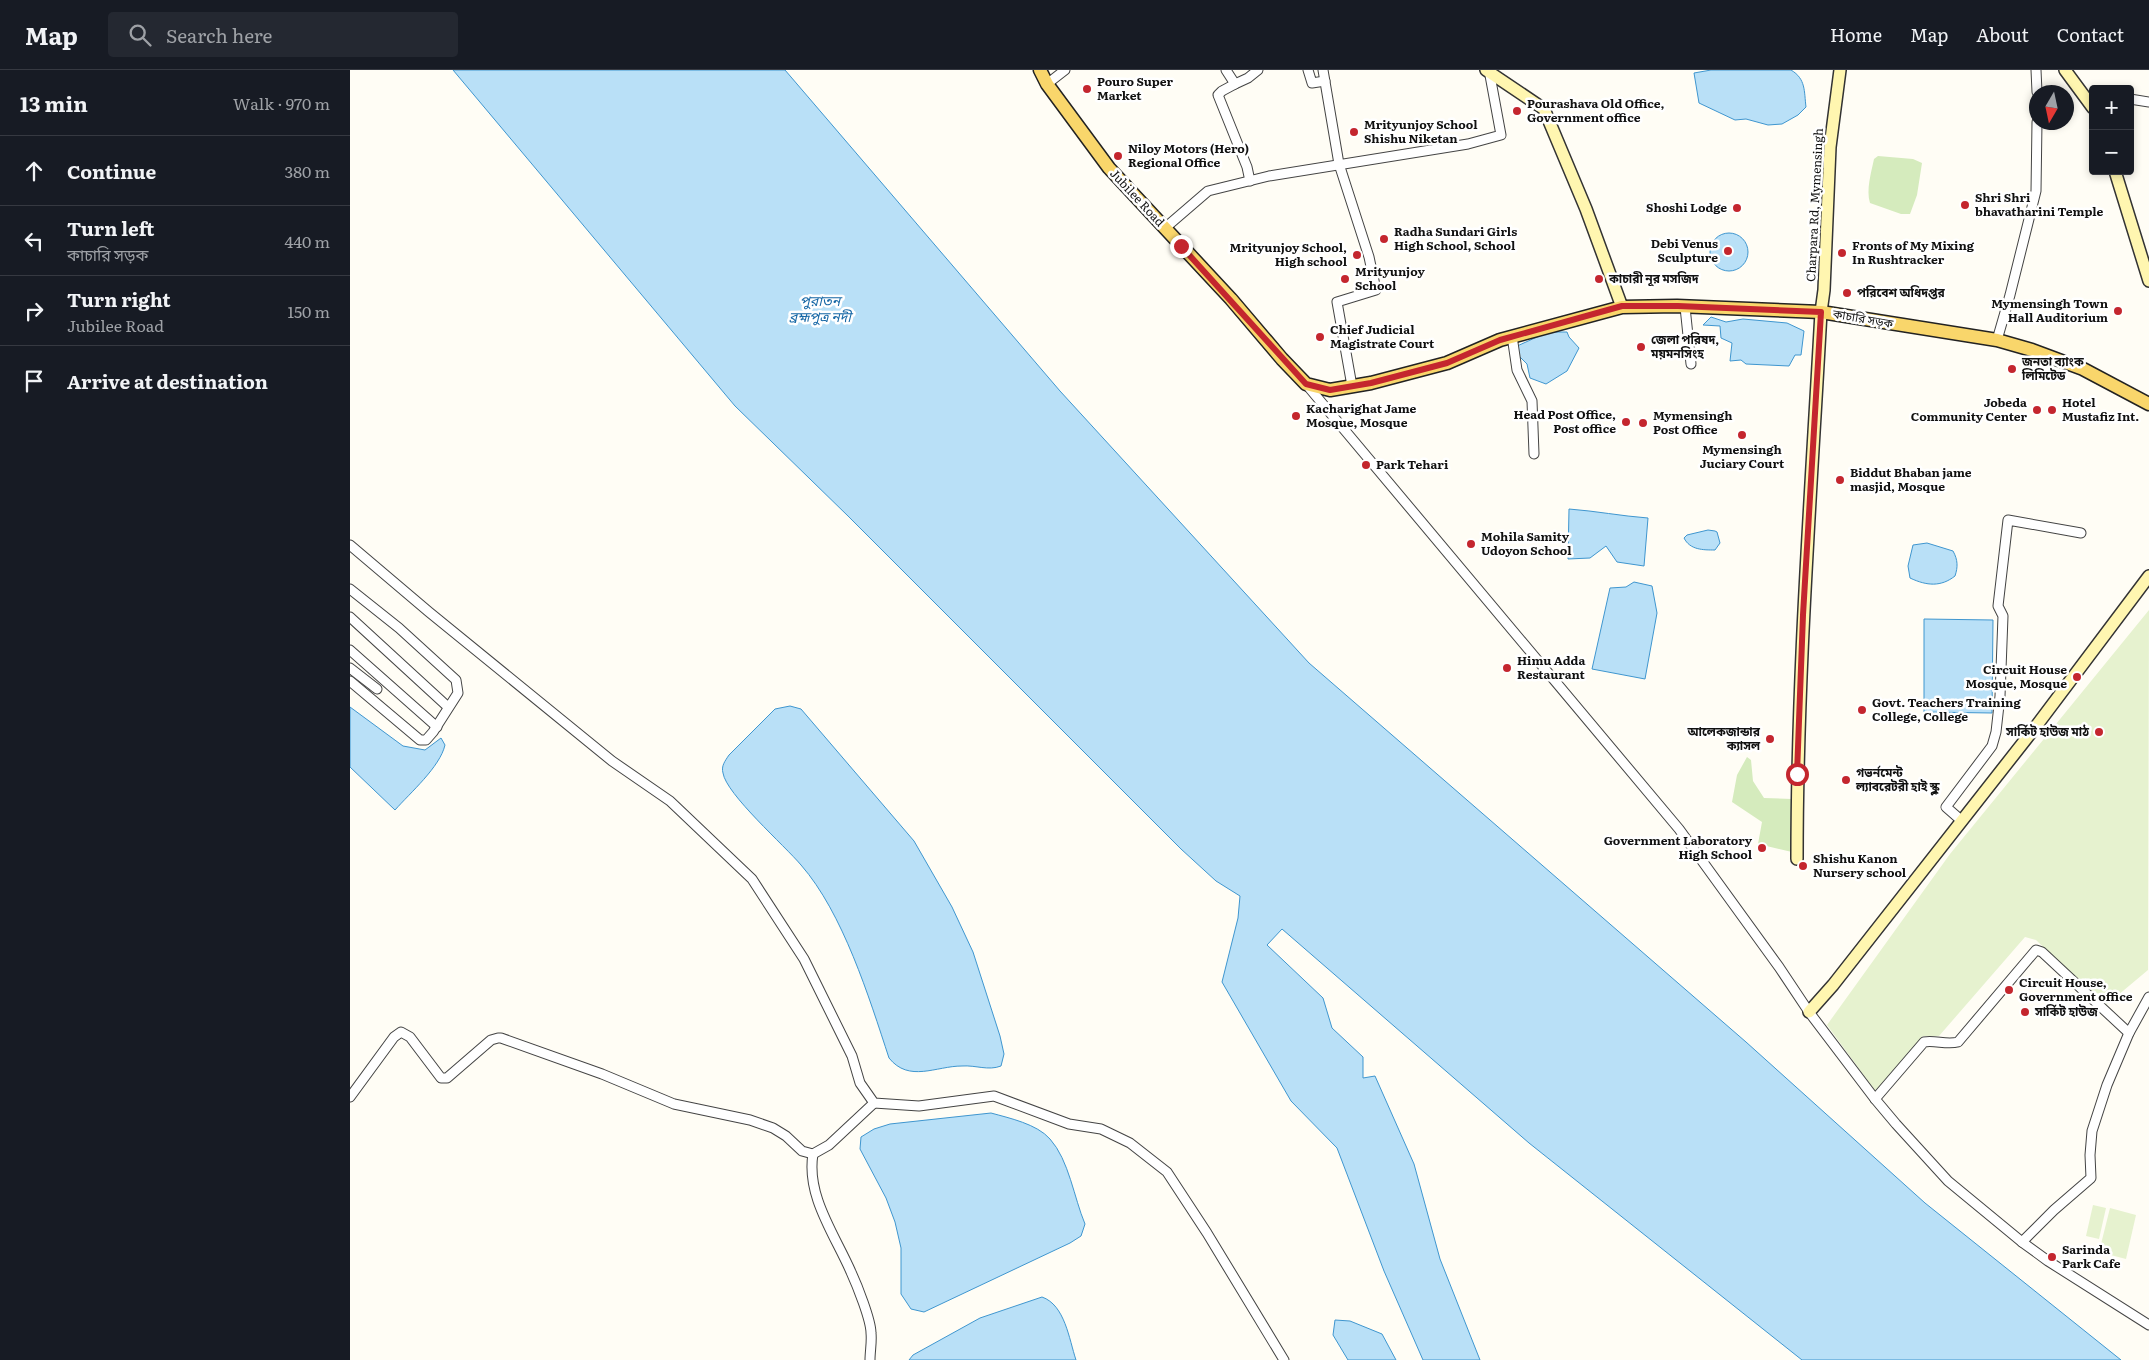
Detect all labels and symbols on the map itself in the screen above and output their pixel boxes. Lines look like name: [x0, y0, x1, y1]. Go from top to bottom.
place label: Pouro Super Market: [1097, 72, 1173, 104]
marker: Pouro Super Market: [1081, 83, 1093, 95]
north arrow: [2029, 85, 2074, 130]
place label: Pourashava Old Office, Government office: [1527, 94, 1665, 126]
marker: Pourashava Old Office, Government office: [1511, 105, 1523, 117]
place label: Mrityunjoy School Shishu Niketan: [1364, 115, 1478, 147]
marker: Mrityunjoy School Shishu Niketan: [1348, 126, 1360, 138]
street label: Charpara Rd, Mymensingh: [1801, 128, 1827, 282]
place label: Niloy Motors (Hero) Regional Office: [1128, 139, 1249, 171]
marker: Niloy Motors (Hero) Regional Office: [1112, 150, 1124, 162]
street label: Jubilee Road: [1106, 165, 1170, 231]
place label: Shri Shri bhavatharini Temple: [1975, 188, 2104, 220]
place label: Shoshi Lodge: [1646, 198, 1727, 216]
marker: Shri Shri bhavatharini Temple: [1959, 199, 1971, 211]
marker: Shoshi Lodge: [1731, 202, 1743, 214]
place label: Radha Sundari Girls High School, School: [1394, 222, 1517, 254]
marker: Radha Sundari Girls High School, School: [1378, 233, 1390, 245]
place label: Debi Venus Sculpture: [1651, 234, 1718, 266]
route end: [1170, 235, 1193, 258]
place label: Fronts of My Mixing In Rushtracker: [1852, 236, 1975, 268]
place label: Mrityunjoy School, High school: [1230, 238, 1348, 270]
marker: Debi Venus Sculpture: [1722, 245, 1734, 257]
marker: Fronts of My Mixing In Rushtracker: [1836, 247, 1848, 259]
marker: Mrityunjoy School, High school: [1351, 249, 1363, 261]
place label: Mrityunjoy School: [1355, 262, 1425, 294]
place label: কাচারী নূর মসজিদ: [1608, 269, 1699, 287]
marker: Mrityunjoy School: [1339, 273, 1351, 285]
marker: কাচারী নূর মসজিদ: [1593, 273, 1605, 285]
place label: পরিবেশ অধিদপ্তর: [1857, 283, 1945, 301]
marker: পরিবেশ অধিদপ্তর: [1841, 287, 1853, 299]
water label: পুরাতন ব্রহ্মপুত্র নদী: [789, 290, 854, 326]
place label: Mymensingh Town Hall Auditorium: [1991, 294, 2109, 326]
street label: কাচারি সড়ক: [1831, 304, 1895, 332]
marker: Mymensingh Town Hall Auditorium: [2112, 305, 2124, 317]
place label: Chief Judicial Magistrate Court: [1330, 320, 1435, 352]
place label: জেলা পরিষদ, ময়মনসিংহ: [1650, 330, 1719, 362]
marker: Chief Judicial Magistrate Court: [1314, 331, 1326, 343]
marker: জেলা পরিষদ, ময়মনসিংহ: [1635, 341, 1647, 353]
place label: জনতা ব্যাংক লিমিটেড: [2021, 352, 2084, 384]
marker: জনতা ব্যাংক লিমিটেড: [2006, 363, 2018, 375]
place label: Jobeda Community Center: [1911, 393, 2027, 425]
place label: Hotel Mustafiz Int.: [2062, 393, 2139, 425]
place label: Kacharighat Jame Mosque, Mosque: [1306, 399, 1417, 431]
marker: Jobeda Community Center: [2031, 404, 2043, 416]
marker: Hotel Mustafiz Int.: [2046, 404, 2058, 416]
place label: Head Post Office, Post office: [1514, 405, 1616, 437]
place label: Mymensingh Post Office: [1653, 406, 1733, 438]
marker: Kacharighat Jame Mosque, Mosque: [1290, 410, 1302, 422]
marker: Head Post Office, Post office: [1620, 416, 1632, 428]
marker: Mymensingh Post Office: [1637, 417, 1649, 429]
marker: Mymensingh Juciary Court: [1736, 429, 1748, 441]
place label: Mymensingh Juciary Court: [1700, 440, 1785, 472]
place label: Park Tehari: [1376, 455, 1449, 473]
marker: Park Tehari: [1360, 459, 1372, 471]
place label: Biddut Bhaban jame masjid, Mosque: [1850, 463, 1972, 495]
marker: Biddut Bhaban jame masjid, Mosque: [1834, 474, 1846, 486]
place label: Mohila Samity Udoyon School: [1481, 527, 1572, 559]
marker: Mohila Samity Udoyon School: [1465, 538, 1477, 550]
place label: Himu Adda Restaurant: [1517, 651, 1586, 683]
place label: Circuit House Mosque, Mosque: [1966, 660, 2067, 692]
marker: Himu Adda Restaurant: [1501, 662, 1513, 674]
marker: Circuit House Mosque, Mosque: [2071, 671, 2083, 683]
place label: Govt. Teachers Training College, College: [1872, 693, 2021, 725]
marker: Govt. Teachers Training College, College: [1856, 704, 1868, 716]
place label: আলেকজান্ডার ক্যাসল: [1687, 722, 1761, 754]
place label: সার্কিট হাউজ মাঠ: [2005, 722, 2089, 740]
marker: সার্কিট হাউজ মাঠ: [2093, 726, 2105, 738]
marker: আলেকজান্ডার ক্যাসল: [1764, 733, 1776, 745]
route start: [1786, 763, 1809, 786]
place label: গভর্নমেন্ট ল্যাবরেটরী হাই স্কুল: [1855, 763, 1940, 796]
marker: গভর্নমেন্ট ল্যাবরেটরী হাই স্কুল: [1840, 774, 1852, 786]
place label: Government Laboratory High School: [1604, 831, 1753, 863]
marker: Government Laboratory High School: [1756, 842, 1768, 854]
place label: Shishu Kanon Nursery school: [1813, 849, 1907, 881]
marker: Shishu Kanon Nursery school: [1797, 860, 1809, 872]
place label: Circuit House, Government office: [2019, 973, 2133, 1005]
marker: Circuit House, Government office: [2003, 984, 2015, 996]
place label: সার্কিট হাউজ: [2034, 1002, 2098, 1020]
marker: সার্কিট হাউজ: [2019, 1006, 2031, 1018]
place label: Sarinda Park Cafe: [2062, 1240, 2121, 1272]
marker: Sarinda Park Cafe: [2046, 1251, 2058, 1263]

